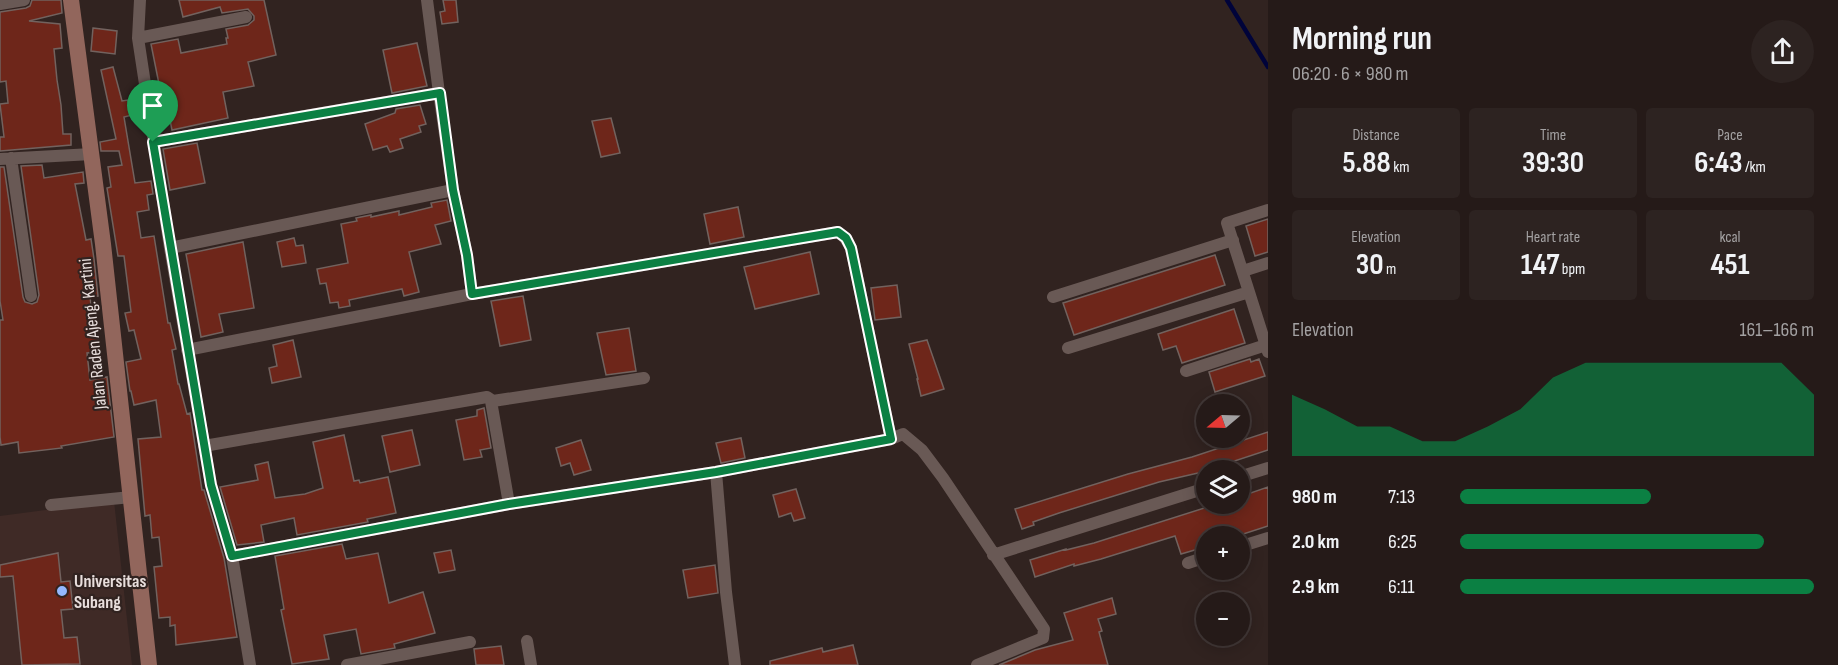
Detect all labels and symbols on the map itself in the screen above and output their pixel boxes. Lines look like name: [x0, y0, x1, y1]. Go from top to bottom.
pin: [127, 80, 178, 142]
street label: Jalan Raden Ajeng. Kartini: [75, 257, 111, 412]
north arrow: [1196, 394, 1250, 448]
place label: Universitas Subang: [74, 571, 146, 613]
marker: Universitas Subang: [55, 584, 69, 598]

